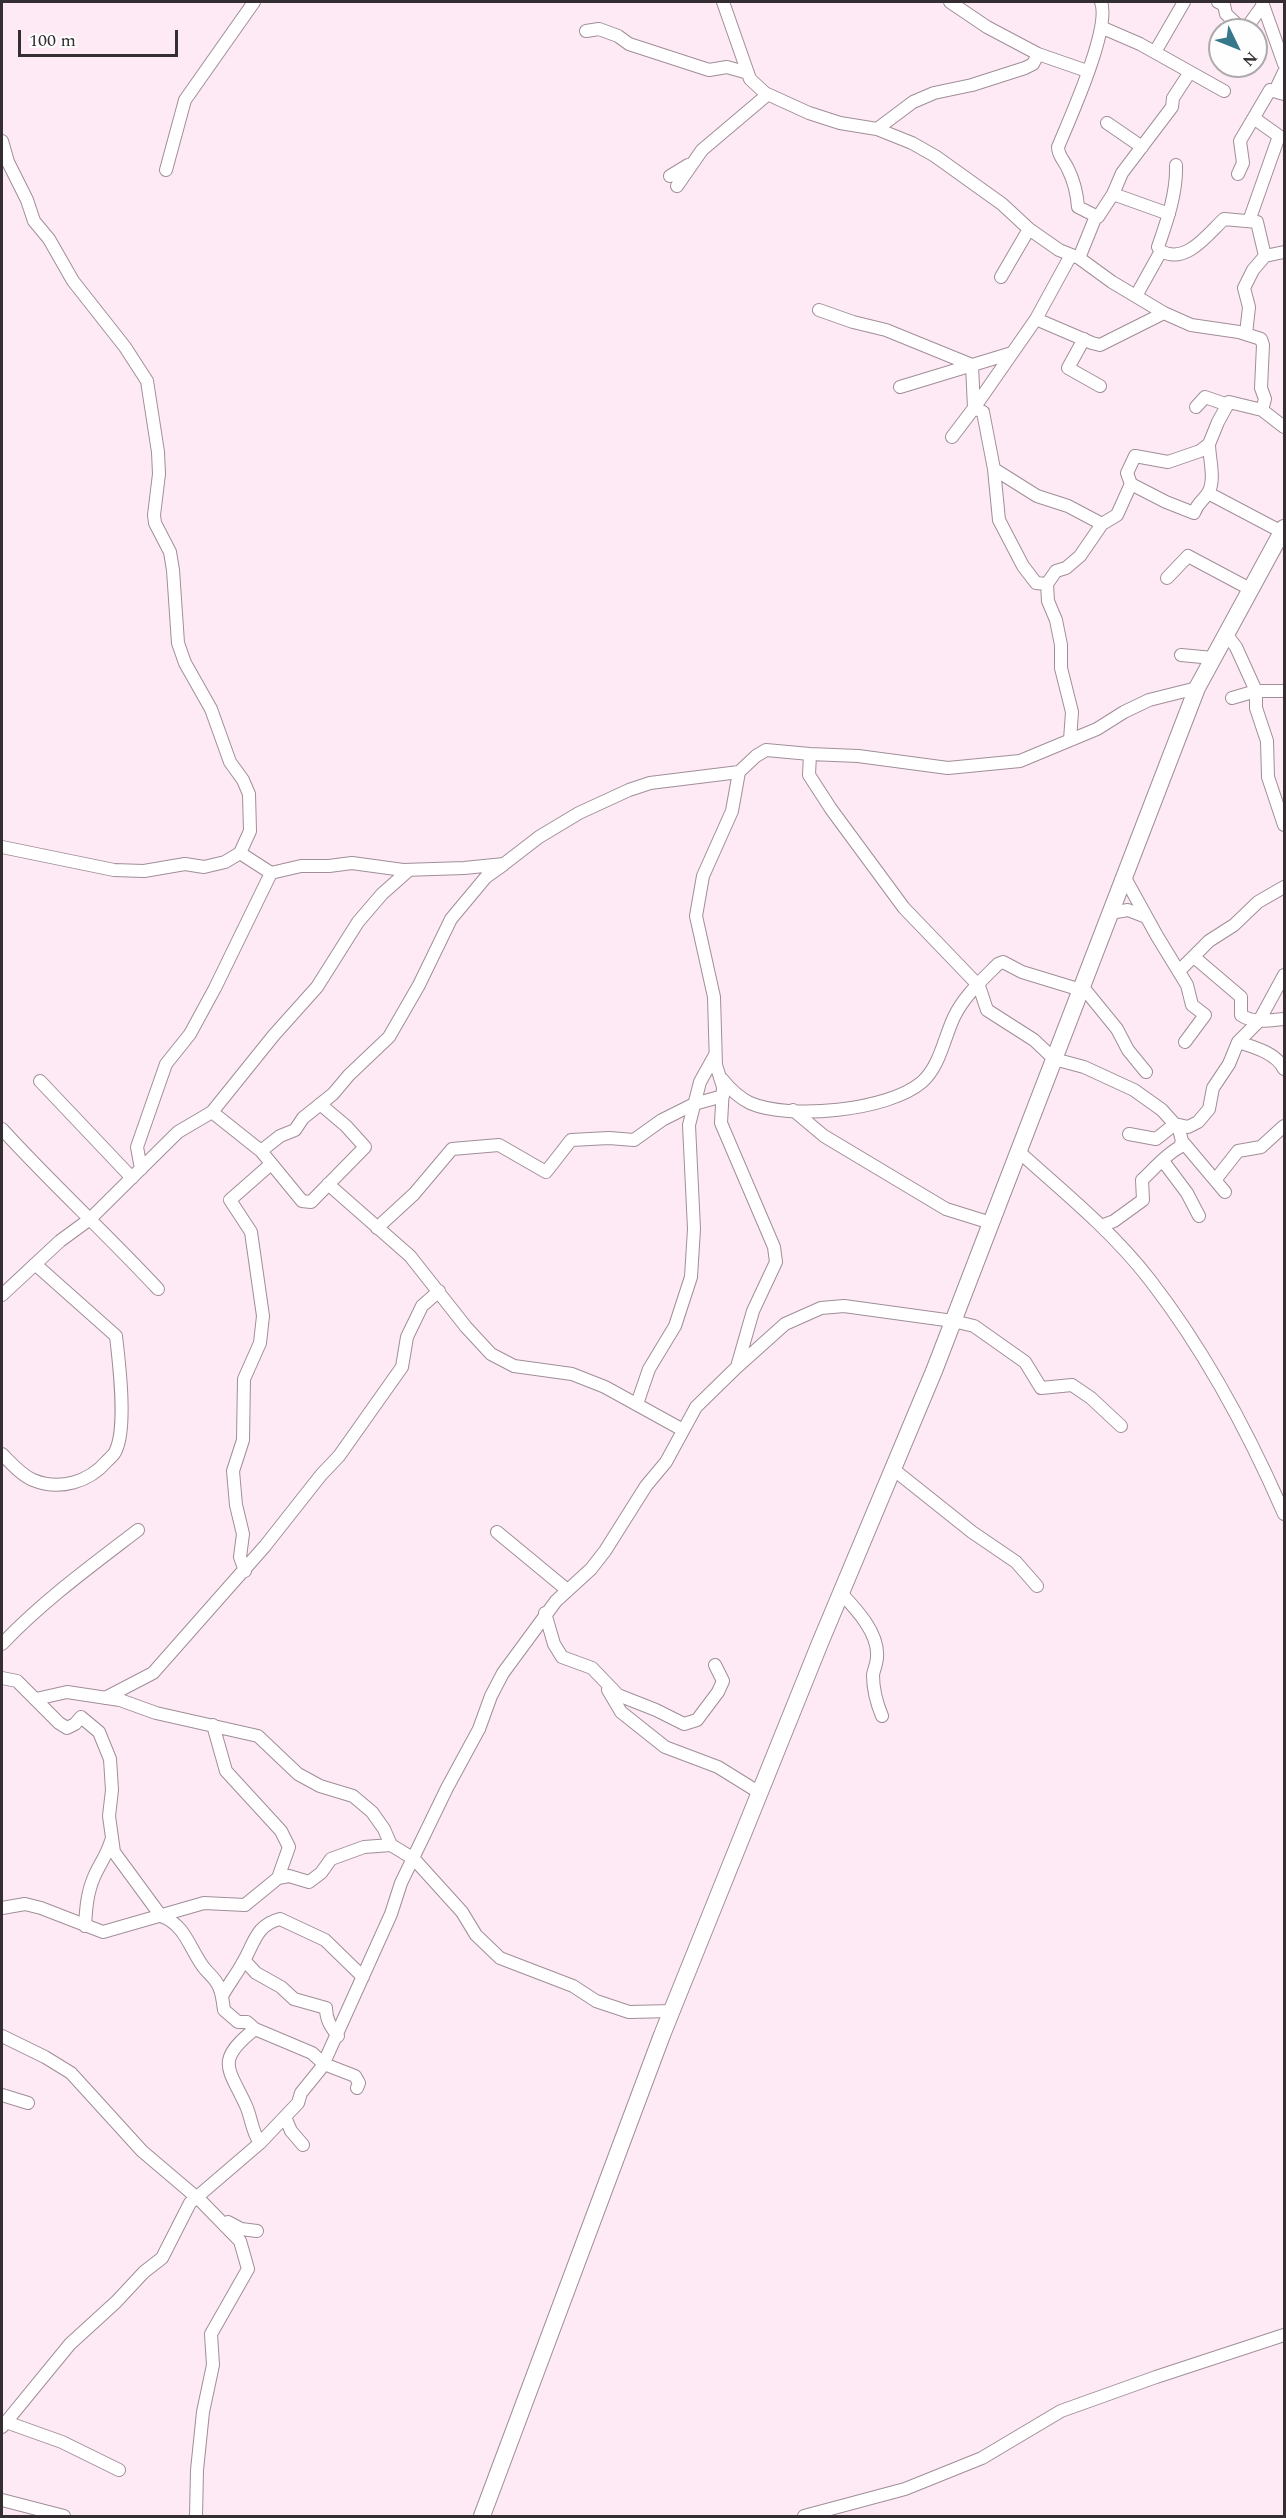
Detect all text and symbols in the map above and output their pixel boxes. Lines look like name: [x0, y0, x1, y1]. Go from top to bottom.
scale bar: [21, 18, 182, 56]
north arrow: [1208, 18, 1268, 78]
text: 100 m: [29, 27, 76, 54]
text: N: [1236, 46, 1263, 72]

